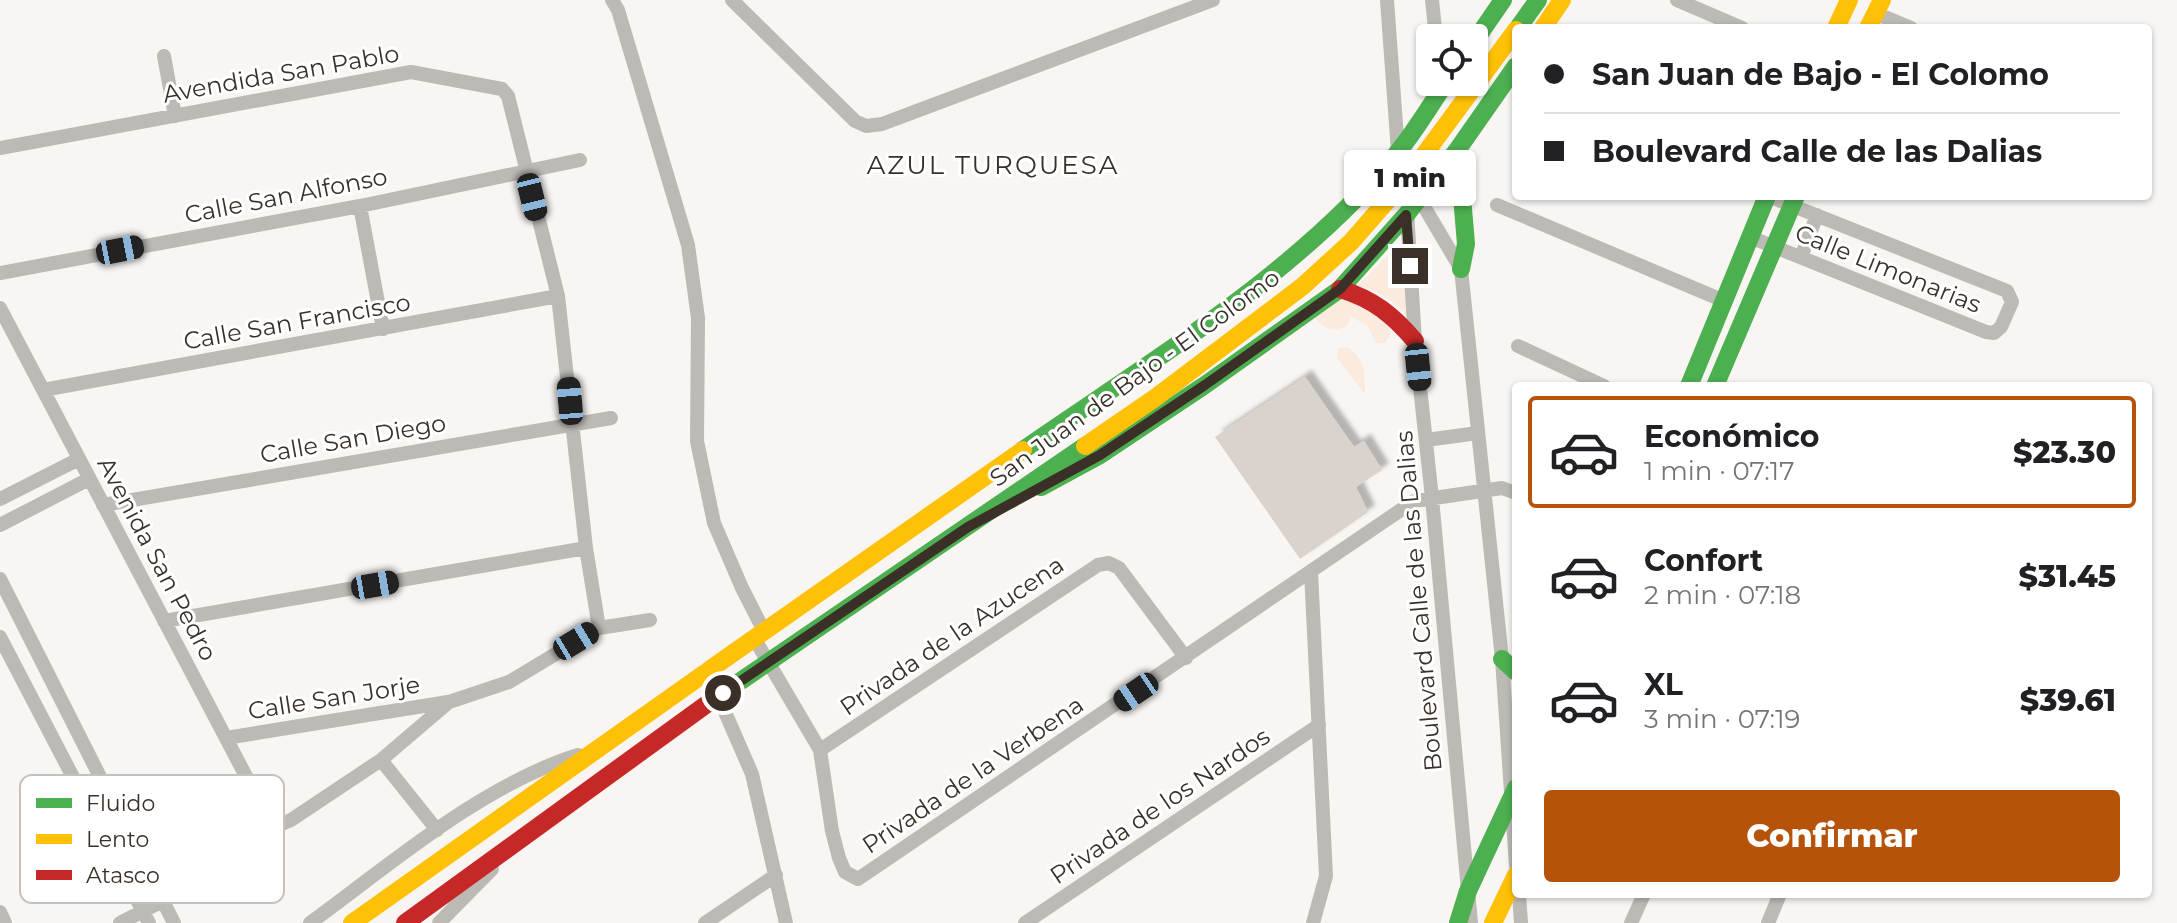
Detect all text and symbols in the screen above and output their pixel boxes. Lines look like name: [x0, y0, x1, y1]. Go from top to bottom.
map controls: [1416, 24, 1488, 96]
button: locate: [1416, 24, 1488, 96]
street label: Avendida San Pablo: [160, 38, 401, 109]
text: San Juan de Bajo - El Colomo: [1592, 56, 2049, 93]
text: Boulevard Calle de las Dalias: [1592, 133, 2042, 170]
district label: AZUL TURQUESA: [867, 149, 1119, 181]
callout: 1 min: [1344, 150, 1476, 206]
street label: Calle San Alfonso: [182, 162, 390, 229]
text: 1 min: [1374, 162, 1446, 194]
car: [515, 171, 549, 223]
street label: Calle Limonarias: [1791, 218, 1985, 319]
car: [94, 234, 146, 266]
route end: [1392, 248, 1428, 284]
street label: San Juan de Bajo - El Colomo: [984, 263, 1285, 493]
street label: Calle San Francisco: [181, 287, 413, 356]
car: [1404, 342, 1432, 392]
car: [556, 376, 584, 426]
street label: Calle San Diego: [258, 408, 448, 469]
icon: car: [1548, 416, 1620, 488]
text: Económico: [1644, 418, 1819, 455]
street label: Boulevard Calle de las Dalias: [1389, 430, 1448, 773]
text: $23.30: [2013, 434, 2116, 471]
street label: Avenida San Pedro: [91, 452, 223, 666]
text: 1 min · 07:17: [1644, 455, 1795, 487]
icon: car: [1548, 540, 1620, 612]
text: Confort: [1644, 542, 1763, 579]
street label: Privada de la Azucena: [834, 550, 1069, 721]
text: $31.45: [2019, 558, 2116, 595]
car: [349, 569, 401, 601]
text: 2 min · 07:18: [1644, 579, 1801, 611]
car: [549, 618, 603, 664]
icon: car: [1548, 664, 1620, 736]
text: XL: [1644, 666, 1683, 703]
car: [1109, 669, 1163, 715]
street label: Calle San Jorje: [246, 670, 422, 725]
route start: [705, 675, 741, 711]
text: $39.61: [2020, 682, 2116, 719]
street label: Privada de la Verbena: [857, 690, 1089, 859]
text: 3 min · 07:19: [1644, 703, 1800, 735]
street label: Privada de los Nardos: [1044, 721, 1275, 890]
legend: [20, 775, 284, 903]
text: Fluido: [86, 790, 155, 817]
button: Confirmar: [1544, 790, 2120, 882]
text: Lento: [86, 826, 149, 853]
text: Atasco: [86, 862, 160, 889]

